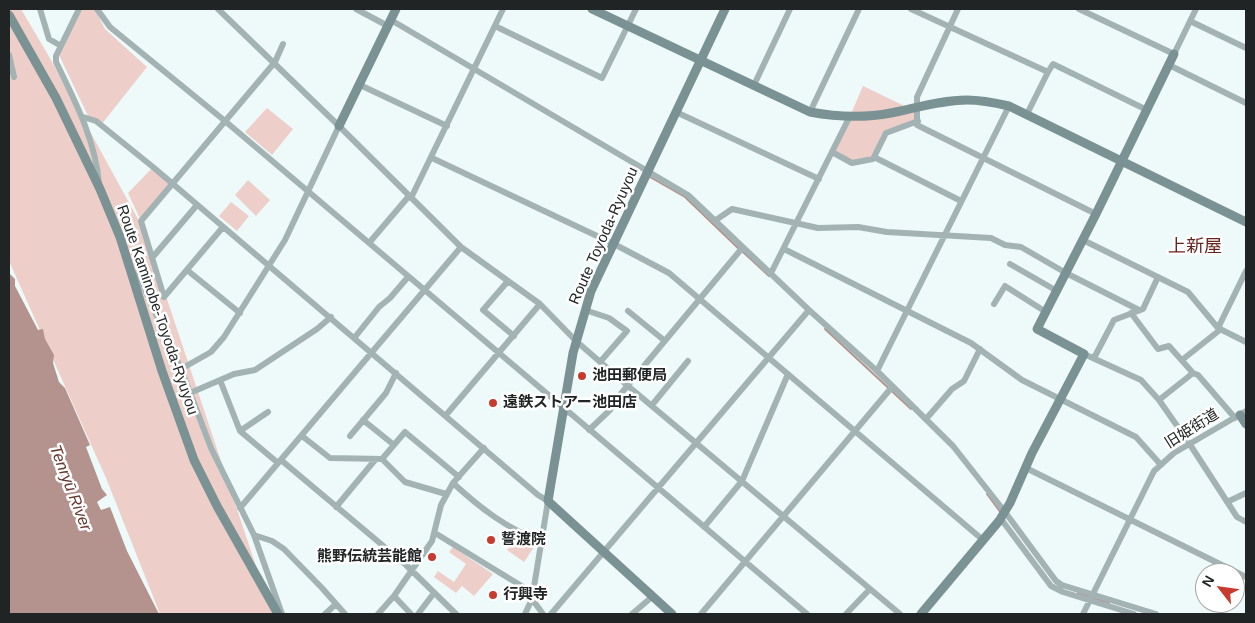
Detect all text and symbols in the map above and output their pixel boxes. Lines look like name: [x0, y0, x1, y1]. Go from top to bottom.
street label: Route Toyoda-Ryuyou: [566, 165, 642, 307]
street label: Route Kaminobe-Toyoda-Ryuyou: [113, 203, 201, 417]
district label: 上新屋: [1168, 236, 1222, 258]
place label: 池田郵便局: [592, 367, 667, 385]
marker: 池田郵便局: [576, 370, 588, 382]
place label: 遠鉄ストアー池田店: [503, 394, 637, 412]
marker: 遠鉄ストアー池田店: [487, 397, 499, 409]
street label: 旧姫街道: [1162, 405, 1222, 453]
water label: Tenryū River: [45, 442, 95, 534]
place label: 誓渡院: [501, 531, 546, 549]
marker: 誓渡院: [485, 534, 497, 546]
place label: 熊野伝統芸能館: [317, 548, 422, 566]
marker: 熊野伝統芸能館: [426, 551, 438, 563]
north arrow: [1195, 563, 1245, 613]
text: N: [1198, 573, 1217, 589]
place label: 行興寺: [503, 586, 548, 604]
marker: 行興寺: [487, 589, 499, 601]

